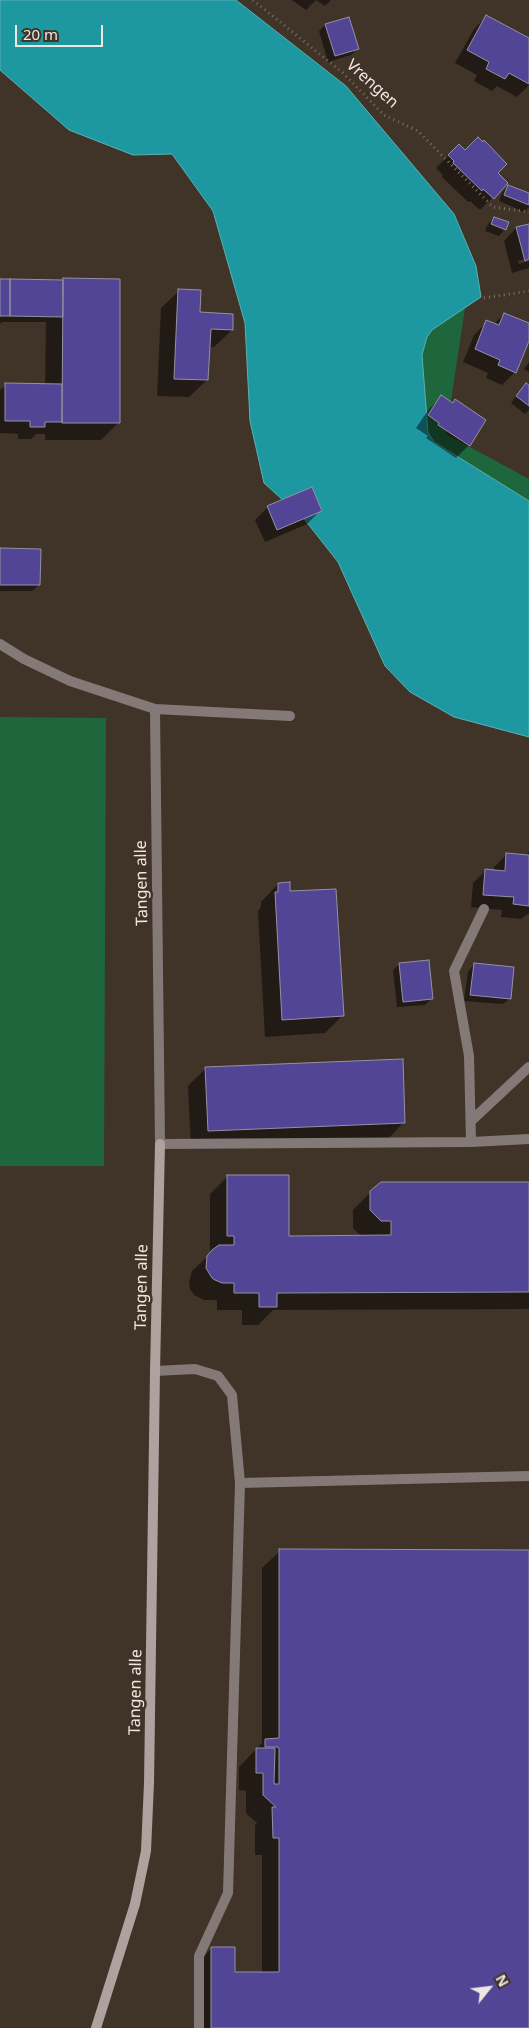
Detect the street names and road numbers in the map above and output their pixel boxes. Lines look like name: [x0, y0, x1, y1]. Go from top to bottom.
street label: Vrengen: [342, 56, 402, 112]
street label: Tangen alle: [132, 840, 152, 926]
street label: Tangen alle: [132, 1244, 152, 1330]
street label: Tangen alle: [126, 1649, 146, 1735]

